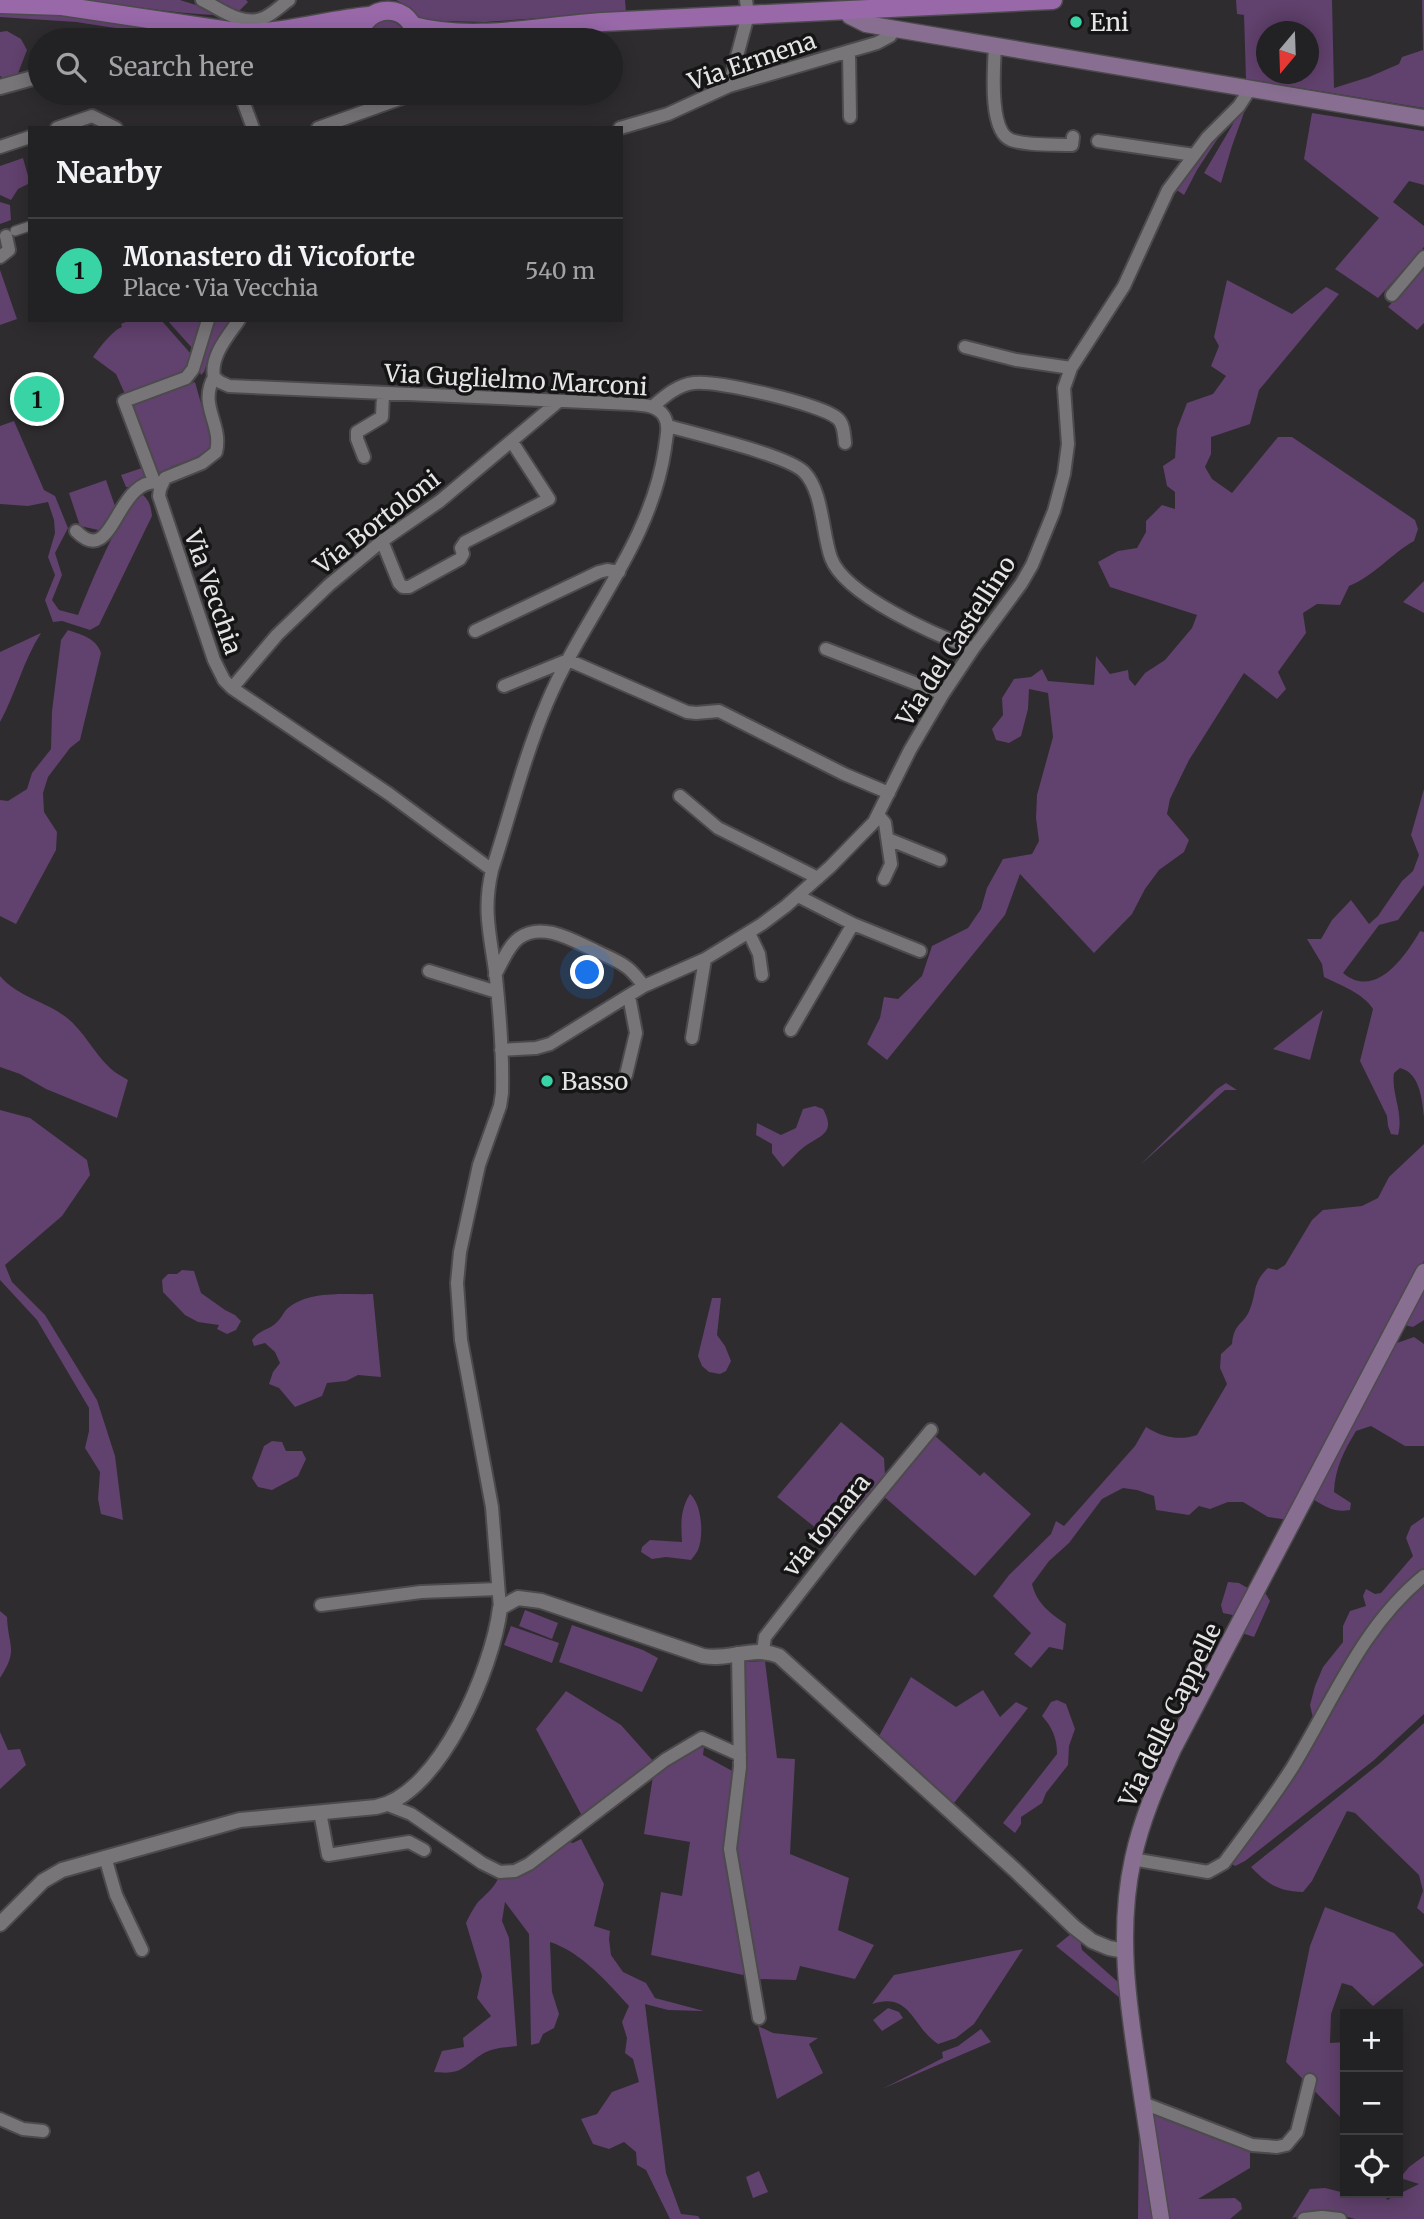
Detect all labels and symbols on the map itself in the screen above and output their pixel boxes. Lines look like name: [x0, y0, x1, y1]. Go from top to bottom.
place label: Eni: [1090, 7, 1129, 38]
marker: Eni: [1068, 14, 1084, 30]
north arrow: [1256, 21, 1319, 84]
street label: Via Ermena: [683, 25, 820, 98]
street label: Via Guglielmo Marconi: [383, 358, 649, 402]
pin: 1: [14, 373, 60, 425]
street label: Via Bortoloni: [307, 463, 446, 581]
street label: Via Vecchia: [177, 525, 249, 659]
street label: Via del Castellino: [889, 550, 1023, 733]
your location: [570, 955, 604, 989]
place label: Basso: [561, 1066, 628, 1097]
marker: Basso: [539, 1073, 555, 1089]
street label: via tomara: [775, 1467, 877, 1583]
street label: Via delle Cappelle: [1112, 1618, 1228, 1813]

